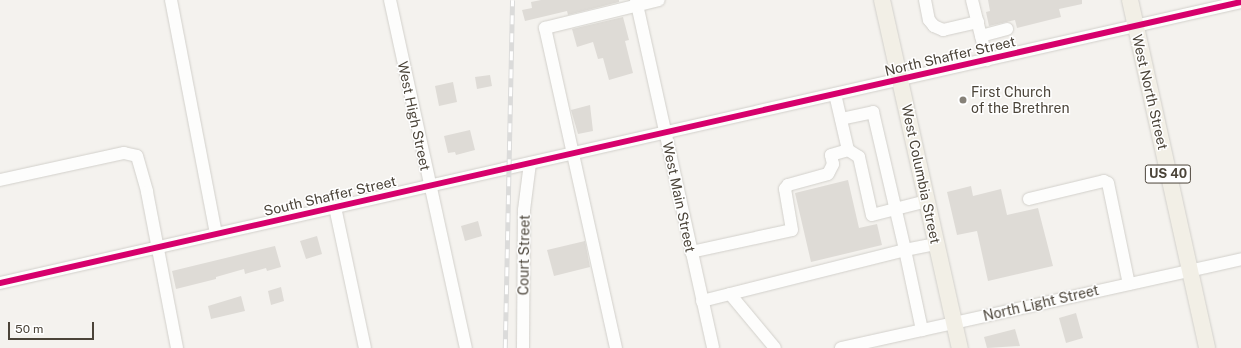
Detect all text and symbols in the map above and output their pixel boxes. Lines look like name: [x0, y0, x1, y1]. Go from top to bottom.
street label: North Shaffer Street: [883, 33, 1017, 79]
street label: West North Street: [1129, 33, 1171, 151]
street label: West High Street: [394, 60, 434, 172]
place label: First Church of the Brethren: [971, 84, 1070, 116]
marker: First Church of the Brethren: [958, 95, 968, 105]
street label: West Columbia Street: [898, 103, 944, 245]
street label: West Main Street: [659, 140, 699, 254]
road number: US 40: [1144, 163, 1192, 185]
street label: South Shaffer Street: [262, 173, 398, 219]
street label: Court Street: [515, 214, 533, 296]
street label: North Light Street: [981, 282, 1101, 324]
scale bar: [10, 314, 96, 340]
text: 50 m: [15, 322, 43, 336]

